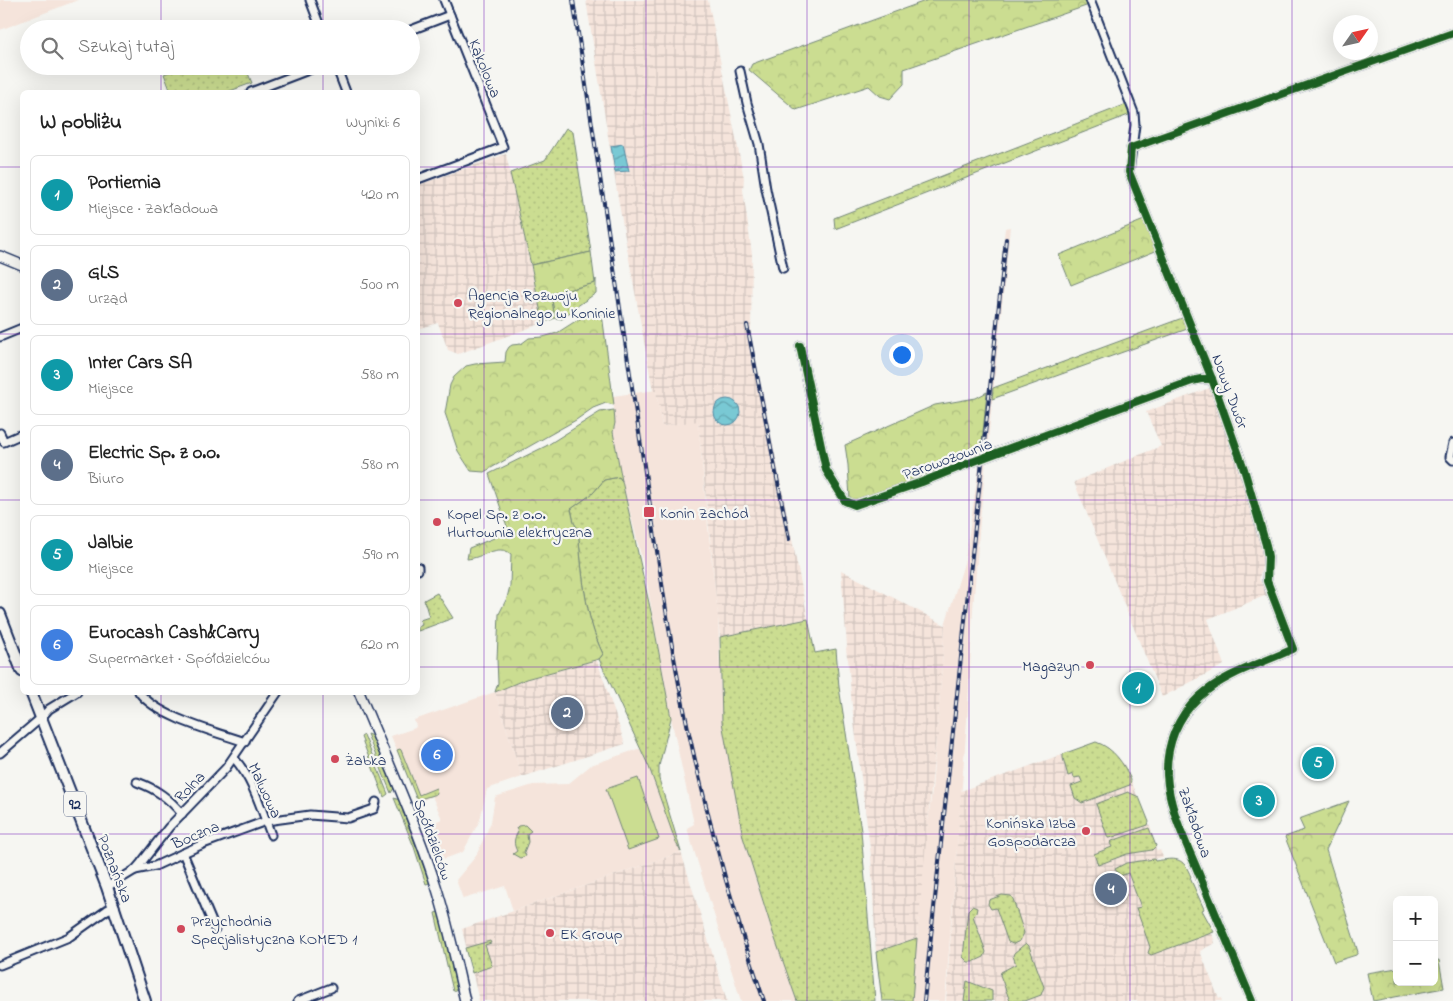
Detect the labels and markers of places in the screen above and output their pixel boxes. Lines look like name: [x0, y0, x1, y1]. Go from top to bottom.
place label: Agencja Rozwoju Regionalnego w Koninie: [468, 284, 616, 326]
marker: Agencja Rozwoju Regionalnego w Koninie: [452, 297, 464, 309]
place label: Konin Zachód: [660, 502, 748, 526]
place label: Kopel Sp. z o.o. Hurtownia elektryczna: [447, 503, 592, 545]
marker: Konin Zachód: [642, 505, 656, 519]
marker: Kopel Sp. z o.o. Hurtownia elektryczna: [431, 516, 443, 528]
place label: Magazyn: [1022, 655, 1080, 679]
marker: Magazyn: [1084, 659, 1096, 671]
pin: 1: [1122, 669, 1154, 707]
pin: 2: [551, 694, 583, 732]
pin: 6: [421, 736, 453, 774]
pin: 5: [1302, 744, 1334, 782]
place label: Żabka: [345, 749, 386, 773]
marker: Żabka: [329, 753, 341, 765]
pin: 3: [1243, 782, 1275, 820]
place label: Konińska Izba Gospodarcza: [986, 812, 1076, 854]
marker: Konińska Izba Gospodarcza: [1080, 825, 1092, 837]
pin: 4: [1095, 870, 1127, 908]
place label: Przychodnia Specjalistyczna KOMED 1: [191, 910, 357, 952]
marker: Przychodnia Specjalistyczna KOMED 1: [175, 923, 187, 935]
place label: EK Group: [560, 923, 623, 947]
marker: EK Group: [544, 927, 556, 939]

